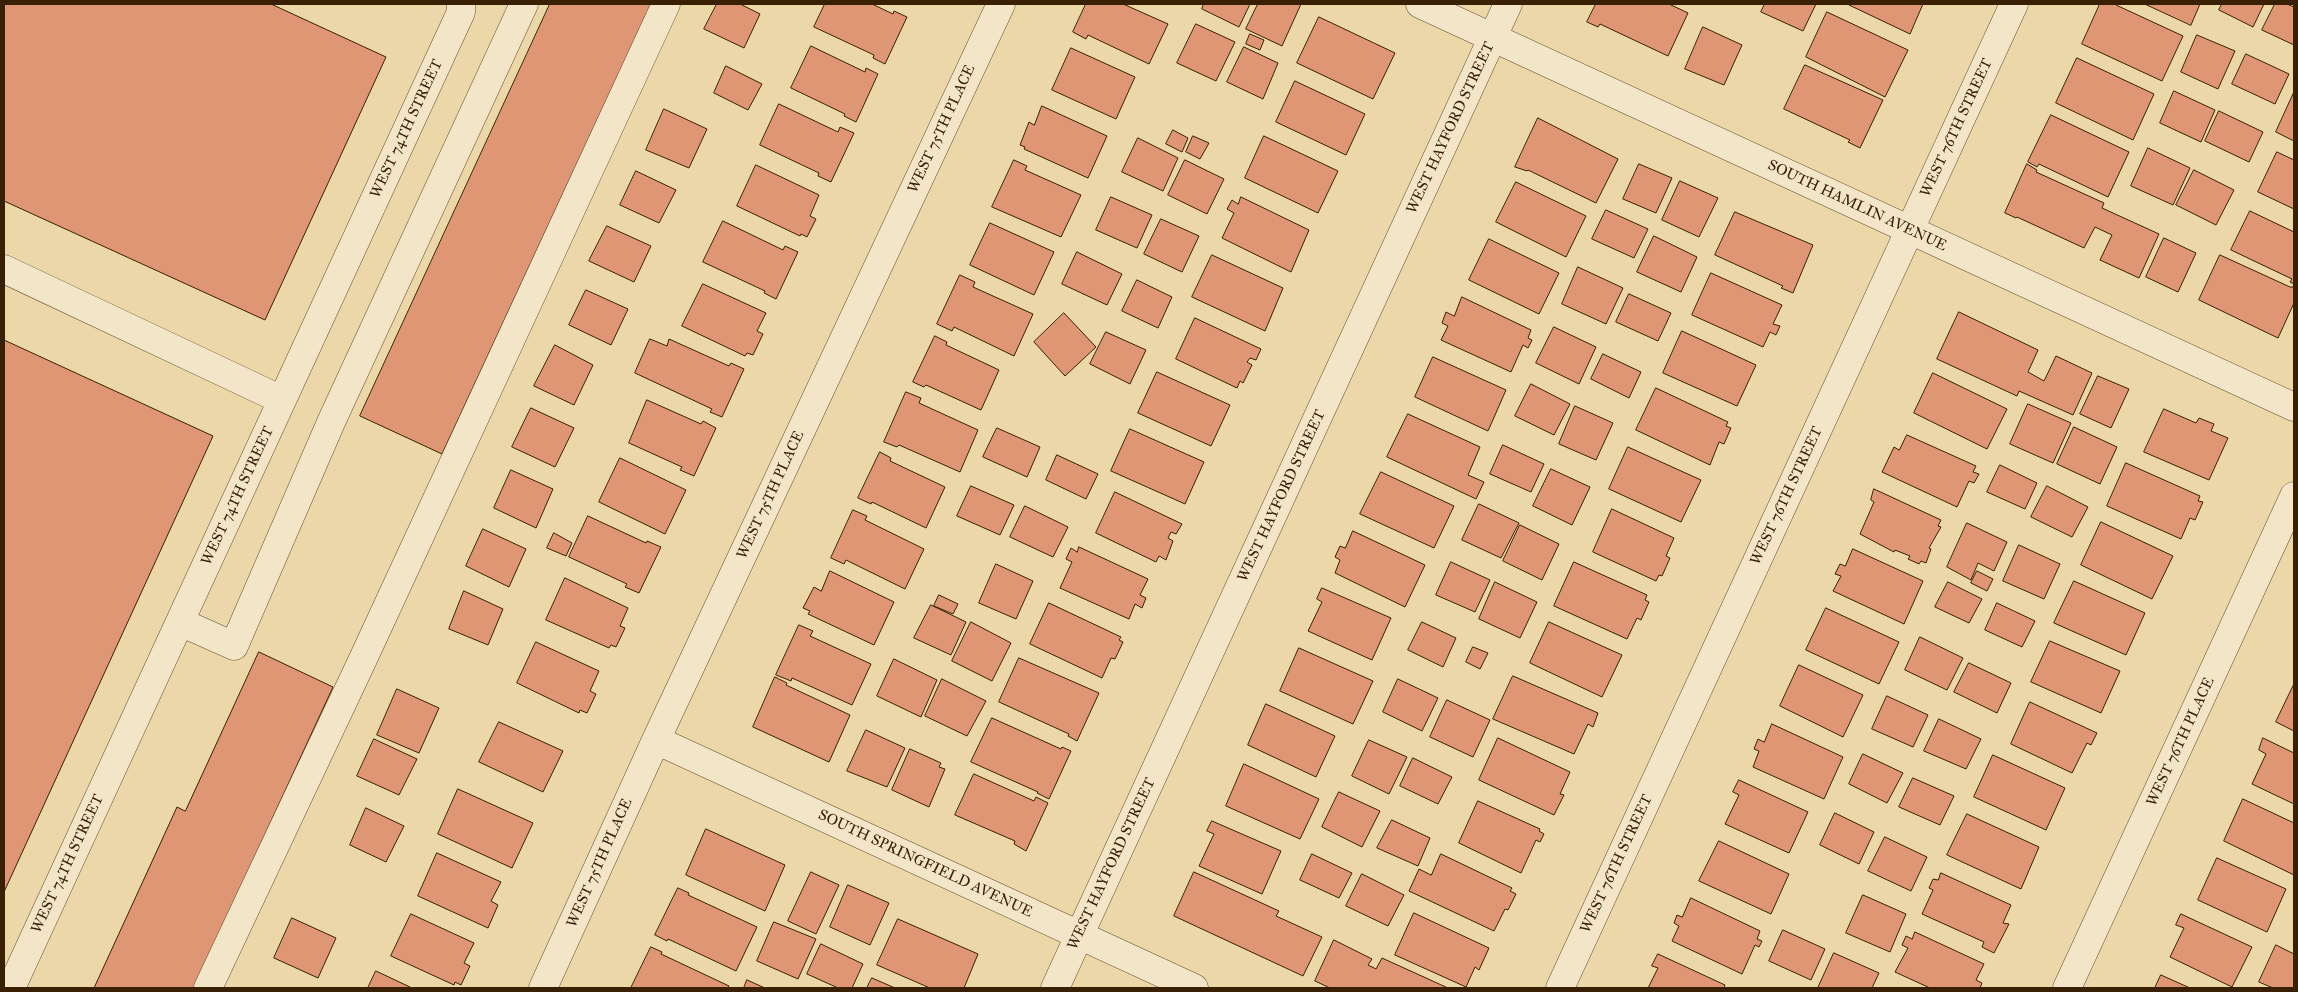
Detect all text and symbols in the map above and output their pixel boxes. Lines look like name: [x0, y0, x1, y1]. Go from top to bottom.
street label: WEST HAYFORD STREET: [1403, 39, 1499, 217]
street label: WEST 76TH STREET: [1917, 56, 1997, 200]
street label: WEST 74TH STREET: [367, 57, 447, 201]
street label: WEST 75TH PLACE: [904, 62, 980, 196]
street label: SOUTH HAMLIN AVENUE: [1765, 156, 1949, 256]
street label: WEST HAYFORD STREET: [1234, 407, 1330, 585]
street label: WEST 74TH STREET: [198, 424, 278, 568]
street label: WEST 76TH STREET: [1747, 424, 1827, 568]
street label: WEST 75TH PLACE: [733, 428, 809, 562]
street label: WEST 76TH PLACE: [2143, 675, 2219, 809]
street label: WEST HAYFORD STREET: [1064, 775, 1160, 953]
street label: WEST 74TH STREET: [28, 792, 108, 936]
street label: WEST 76TH STREET: [1577, 792, 1657, 936]
street label: WEST 75TH PLACE: [563, 796, 637, 930]
street label: SOUTH SPRINGFIELD AVENUE: [815, 806, 1035, 922]

